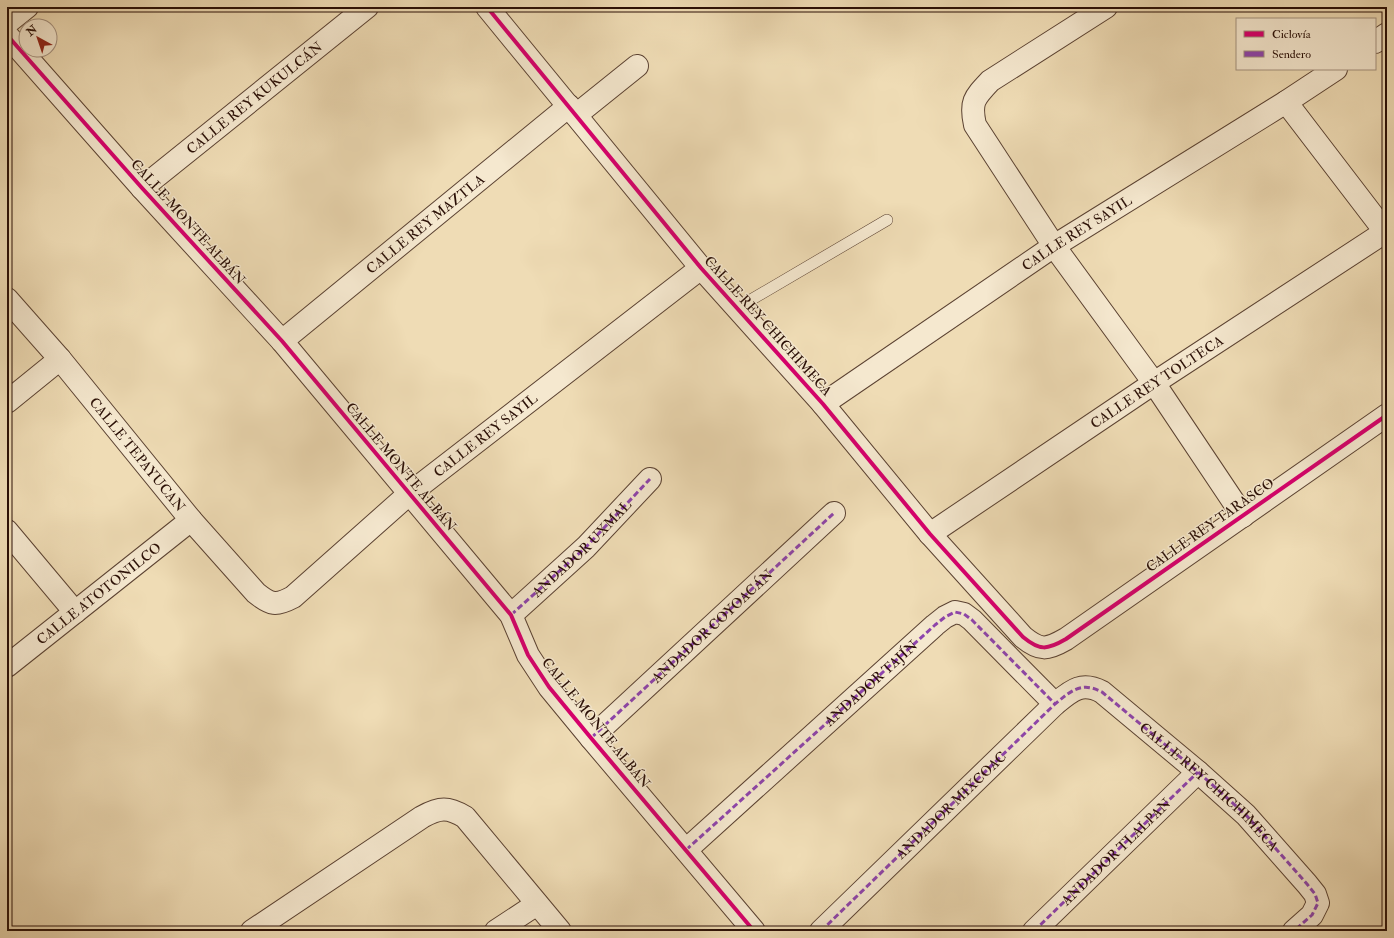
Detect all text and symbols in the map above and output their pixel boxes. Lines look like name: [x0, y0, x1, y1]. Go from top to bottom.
north arrow: [18, 18, 58, 58]
legend: [1236, 18, 1376, 70]
text: N: [23, 22, 41, 40]
text: Ciclovía: [1272, 27, 1312, 42]
street label: CALLE REY KUKULCÁN: [183, 38, 326, 158]
text: Sendero: [1272, 47, 1311, 62]
street label: CALLE MONTE ALBÁN: [127, 156, 249, 288]
street label: CALLE REY MAZTLA: [363, 170, 488, 277]
street label: CALLE REY SAYIL: [1018, 191, 1135, 274]
street label: CALLE REY CHICHIMECA: [701, 252, 835, 400]
street label: CALLE REY TOLTECA: [1087, 332, 1226, 432]
street label: CALLE REY SAYIL: [430, 389, 541, 481]
street label: CALLE TEPAYUCAN: [86, 394, 189, 515]
street label: CALLE MONTE ALBÁN: [342, 399, 460, 535]
street label: CALLE REY TARASCO: [1143, 474, 1277, 576]
street label: ANDADOR UXMAL: [527, 496, 635, 601]
street label: CALLE ATOTONILCO: [33, 539, 164, 648]
street label: ANDADOR COYOACÁN: [647, 565, 777, 687]
street label: ANDADOR TAJÍN: [820, 636, 921, 730]
street label: CALLE MONTE ALBÁN: [538, 654, 654, 792]
street label: CALLE REY CHICHIMECA: [1136, 719, 1282, 855]
street label: ANDADOR MIXCOAC: [891, 748, 1010, 863]
street label: ANDADOR TLALPAN: [1057, 794, 1175, 909]

